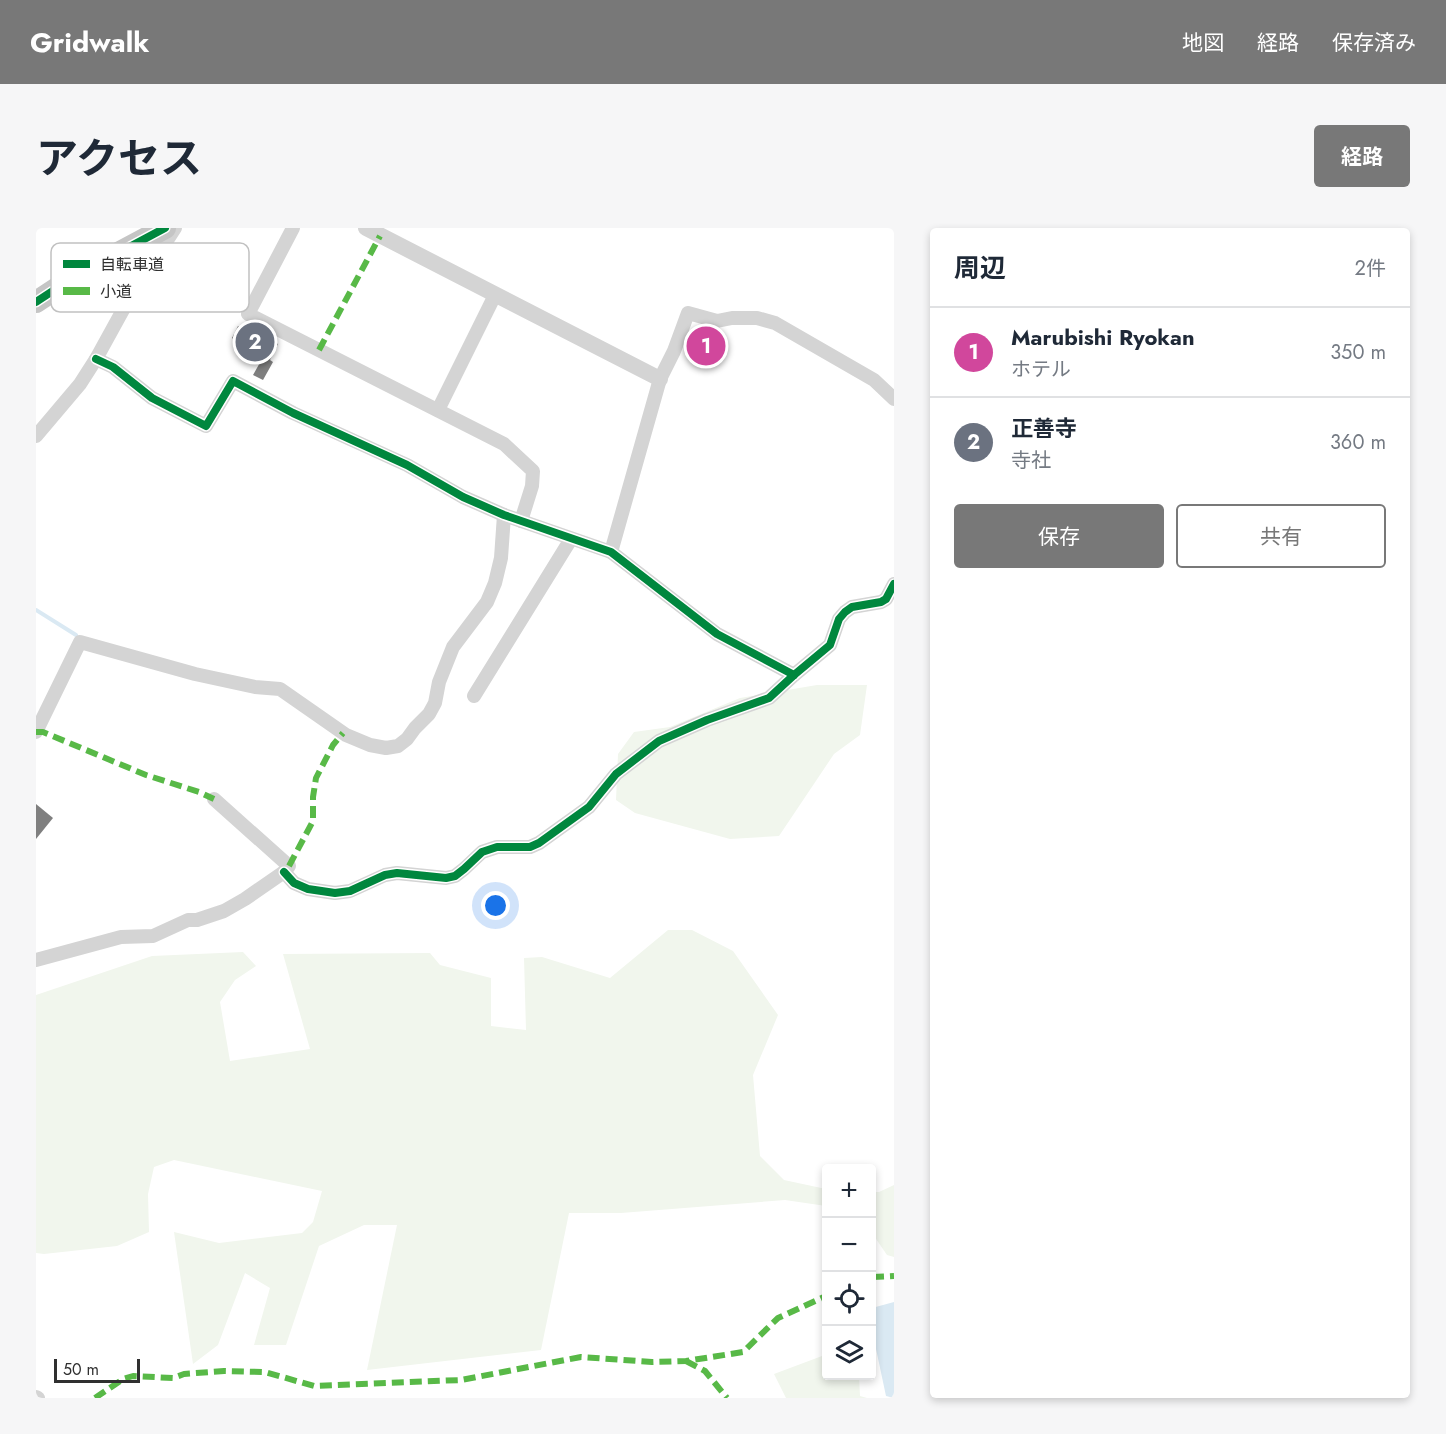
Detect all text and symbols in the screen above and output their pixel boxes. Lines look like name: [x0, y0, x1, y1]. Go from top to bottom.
text: Gridwalk: [30, 22, 149, 63]
text: 地図: [1182, 28, 1224, 58]
text: 経路: [1257, 28, 1299, 58]
text: 保存済み: [1332, 28, 1416, 58]
button: 経路: [1314, 125, 1410, 187]
text: アクセス: [36, 128, 202, 189]
legend: [51, 243, 249, 312]
text: 周辺: [954, 249, 1006, 287]
text: 自転車道: [100, 253, 164, 276]
text: 2件: [1355, 254, 1386, 283]
text: 小道: [100, 280, 132, 303]
pin: 2: [236, 320, 274, 364]
text: Marubishi Ryokan: [1011, 321, 1195, 353]
pin: 1: [686, 324, 726, 368]
text: 1: [968, 338, 979, 367]
text: 350 m: [1330, 338, 1386, 367]
text: ホテル: [1011, 355, 1071, 384]
text: 正善寺: [1011, 412, 1077, 444]
text: 2: [967, 428, 980, 457]
text: 360 m: [1330, 428, 1386, 457]
text: 寺社: [1011, 446, 1051, 475]
button: 保存: [954, 504, 1164, 568]
button: 共有: [1176, 504, 1386, 568]
your location: [481, 891, 510, 920]
map controls: [822, 1164, 876, 1380]
button: +: [822, 1164, 876, 1218]
button: −: [822, 1218, 876, 1272]
button: locate: [822, 1272, 876, 1326]
button: layers: [822, 1326, 876, 1380]
scale bar: [54, 1356, 140, 1384]
text: 50 m: [63, 1358, 99, 1381]

